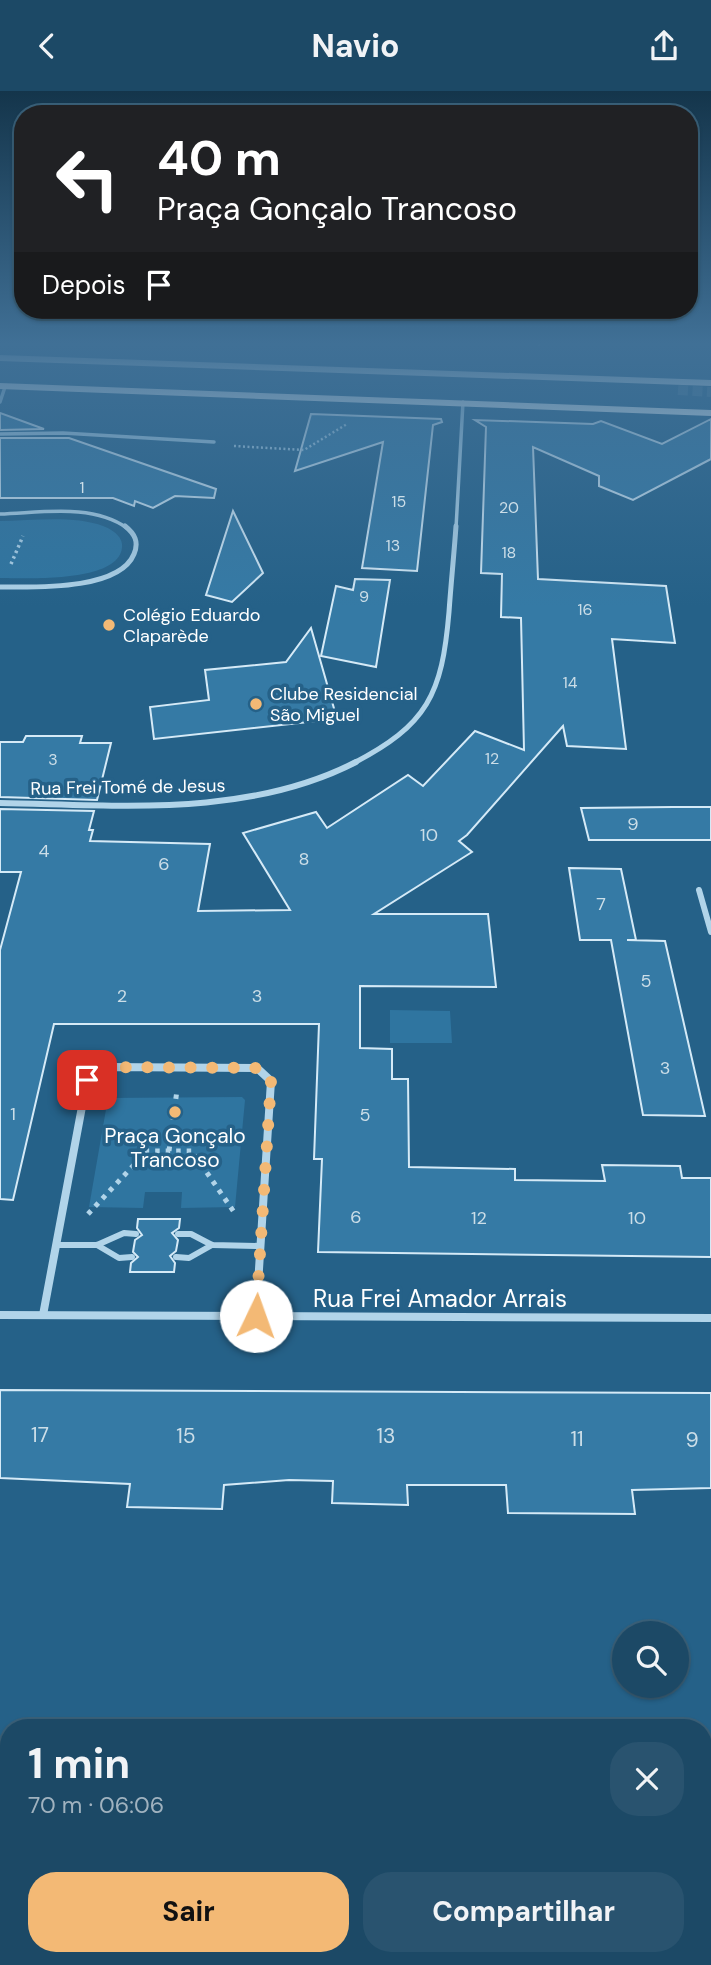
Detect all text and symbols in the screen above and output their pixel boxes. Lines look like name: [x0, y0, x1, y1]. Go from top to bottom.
text: Navio: [312, 25, 399, 67]
icon: back: [28, 27, 66, 65]
icon: share: [645, 27, 683, 65]
text: 40 m: [157, 126, 281, 190]
icon: left: [42, 133, 133, 224]
text: Praça Gonçalo Trancoso: [157, 188, 517, 230]
icon: arrive: [140, 266, 178, 304]
text: Depois: [42, 268, 126, 302]
house number: 1: [80, 477, 85, 498]
house number: 15: [392, 491, 406, 512]
house number: 20: [499, 497, 519, 518]
house number: 13: [386, 535, 400, 556]
house number: 18: [502, 542, 516, 563]
house number: 9: [359, 586, 369, 607]
house number: 16: [577, 599, 593, 620]
place label: Colégio Eduardo Claparède: [123, 603, 260, 648]
marker: Colégio Eduardo Claparède: [101, 617, 117, 633]
house number: 14: [563, 672, 578, 693]
place label: Clube Residencial São Miguel: [270, 682, 418, 727]
marker: Clube Residencial São Miguel: [248, 696, 264, 712]
house number: 12: [485, 748, 499, 769]
house number: 3: [48, 749, 58, 770]
street label: Rua Frei Tomé de Jesus: [30, 773, 226, 801]
house number: 9: [627, 812, 639, 836]
house number: 10: [420, 823, 438, 847]
house number: 4: [39, 839, 50, 863]
house number: 8: [299, 847, 309, 871]
house number: 6: [158, 852, 170, 876]
house number: 7: [596, 892, 606, 916]
house number: 5: [641, 969, 651, 993]
house number: 2: [117, 984, 127, 1008]
house number: 3: [252, 984, 262, 1008]
pin: [57, 1050, 117, 1110]
house number: 3: [660, 1056, 670, 1080]
icon: arrive: [68, 1061, 106, 1099]
house number: 1: [10, 1102, 16, 1126]
house number: 5: [360, 1103, 370, 1127]
marker: Praça Gonçalo Trancoso: [167, 1104, 183, 1120]
place label: Praça Gonçalo Trancoso: [104, 1122, 246, 1174]
house number: 6: [350, 1205, 362, 1229]
house number: 12: [471, 1206, 487, 1230]
house number: 10: [628, 1206, 646, 1230]
position arrow: [219, 1279, 293, 1353]
street label: Rua Frei Amador Arrais: [313, 1283, 567, 1314]
house number: 17: [31, 1421, 49, 1449]
house number: 15: [176, 1422, 196, 1450]
house number: 13: [377, 1422, 395, 1450]
house number: 11: [570, 1425, 584, 1453]
house number: 9: [685, 1426, 699, 1454]
map controls: [612, 1621, 689, 1698]
button: search: [612, 1621, 689, 1698]
text: 1 min: [28, 1736, 130, 1791]
button: close: [610, 1742, 684, 1816]
text: 70 m · 06:06: [28, 1790, 164, 1820]
button: Sair: [28, 1872, 349, 1952]
button: Compartilhar: [363, 1872, 684, 1952]

